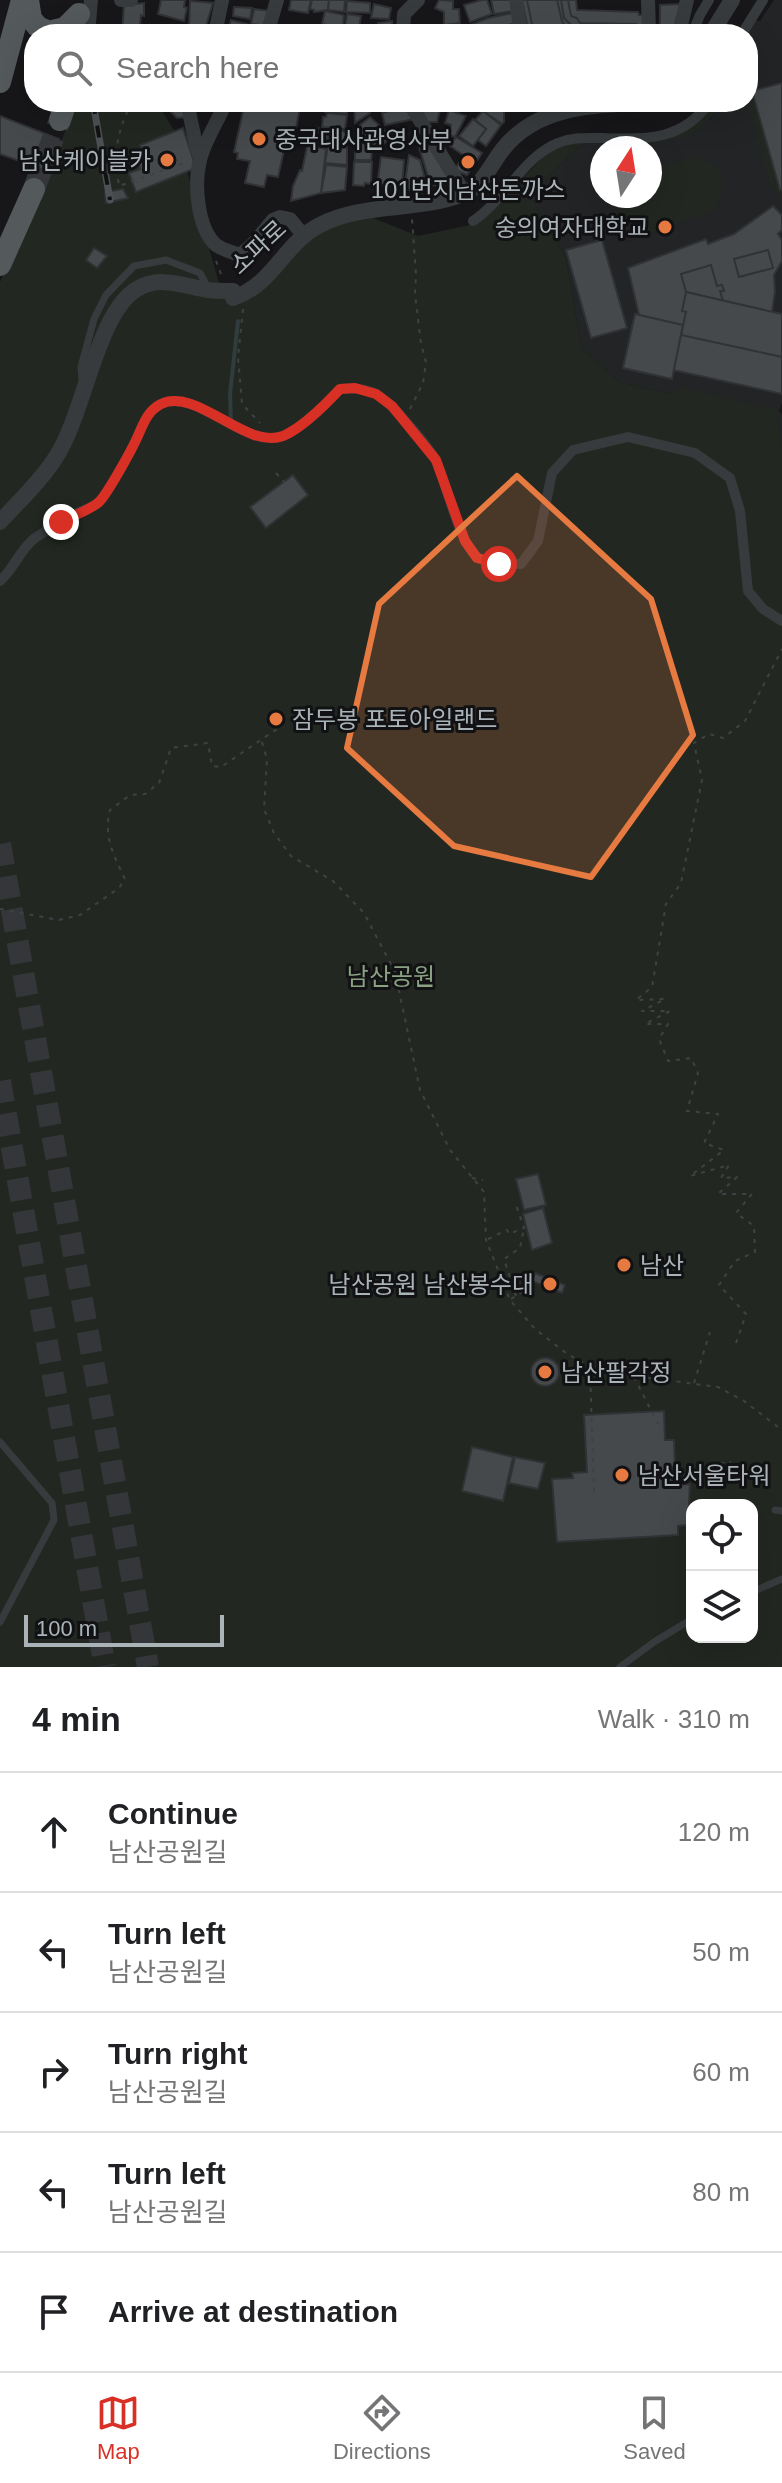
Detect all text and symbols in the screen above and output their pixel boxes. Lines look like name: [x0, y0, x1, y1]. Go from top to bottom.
search box: [24, 24, 758, 112]
icon: search: [52, 46, 96, 90]
text: Search here: [116, 51, 279, 84]
place label: 중국대사관영사부: [275, 126, 452, 153]
marker: 중국대사관영사부: [250, 130, 268, 148]
north arrow: [590, 136, 662, 208]
place label: 남산케이블카: [19, 147, 151, 174]
marker: 남산케이블카: [158, 151, 176, 169]
marker: 101번지남산돈까스: [459, 153, 477, 171]
place label: 101번지남산돈까스: [371, 176, 565, 203]
place label: 숭의여자대학교: [494, 214, 649, 241]
street label: 소파로: [225, 215, 291, 279]
marker: 숭의여자대학교: [656, 218, 674, 236]
route end: [43, 504, 79, 540]
route start: [481, 546, 517, 582]
place label: 잠두봉 포토아일랜드: [292, 706, 497, 733]
marker: 잠두봉 포토아일랜드: [267, 710, 285, 728]
park label: 남산공원: [347, 963, 435, 990]
place label: 남산: [640, 1252, 684, 1279]
marker: 남산: [615, 1256, 633, 1274]
place label: 남산공원 남산봉수대: [329, 1271, 534, 1298]
marker: 남산공원 남산봉수대: [541, 1275, 559, 1293]
place label: 남산팔각정: [561, 1359, 671, 1386]
marker: 남산팔각정: [536, 1363, 554, 1381]
place label: 남산서울타워: [638, 1462, 770, 1489]
marker: 남산서울타워: [613, 1466, 631, 1484]
map controls: [686, 1499, 758, 1643]
button: locate: [686, 1499, 758, 1571]
button: layers: [686, 1571, 758, 1643]
scale bar: [24, 1611, 224, 1647]
text: 100 m: [36, 1616, 97, 1641]
text: 4 min: [32, 1700, 121, 1738]
text: Walk · 310 m: [598, 1704, 750, 1734]
text: Continue: [108, 1797, 238, 1830]
icon: ahead: [32, 1810, 76, 1854]
text: 120 m: [678, 1817, 750, 1847]
text: 남산공원길: [108, 1837, 228, 1867]
text: Turn left: [108, 1917, 226, 1950]
icon: left: [32, 1930, 76, 1974]
text: 50 m: [692, 1937, 750, 1967]
text: 남산공원길: [108, 1957, 228, 1987]
text: Turn right: [108, 2037, 247, 2070]
icon: right: [32, 2050, 76, 2094]
text: 60 m: [692, 2057, 750, 2087]
text: 남산공원길: [108, 2077, 228, 2107]
text: Turn left: [108, 2157, 226, 2190]
icon: left: [32, 2170, 76, 2214]
text: 80 m: [692, 2177, 750, 2207]
text: 남산공원길: [108, 2197, 228, 2227]
icon: arrive: [32, 2290, 76, 2334]
text: Arrive at destination: [108, 2295, 398, 2328]
tab: Map: [96, 2391, 140, 2465]
tab: Directions: [333, 2391, 431, 2465]
tab: Saved: [623, 2391, 686, 2465]

